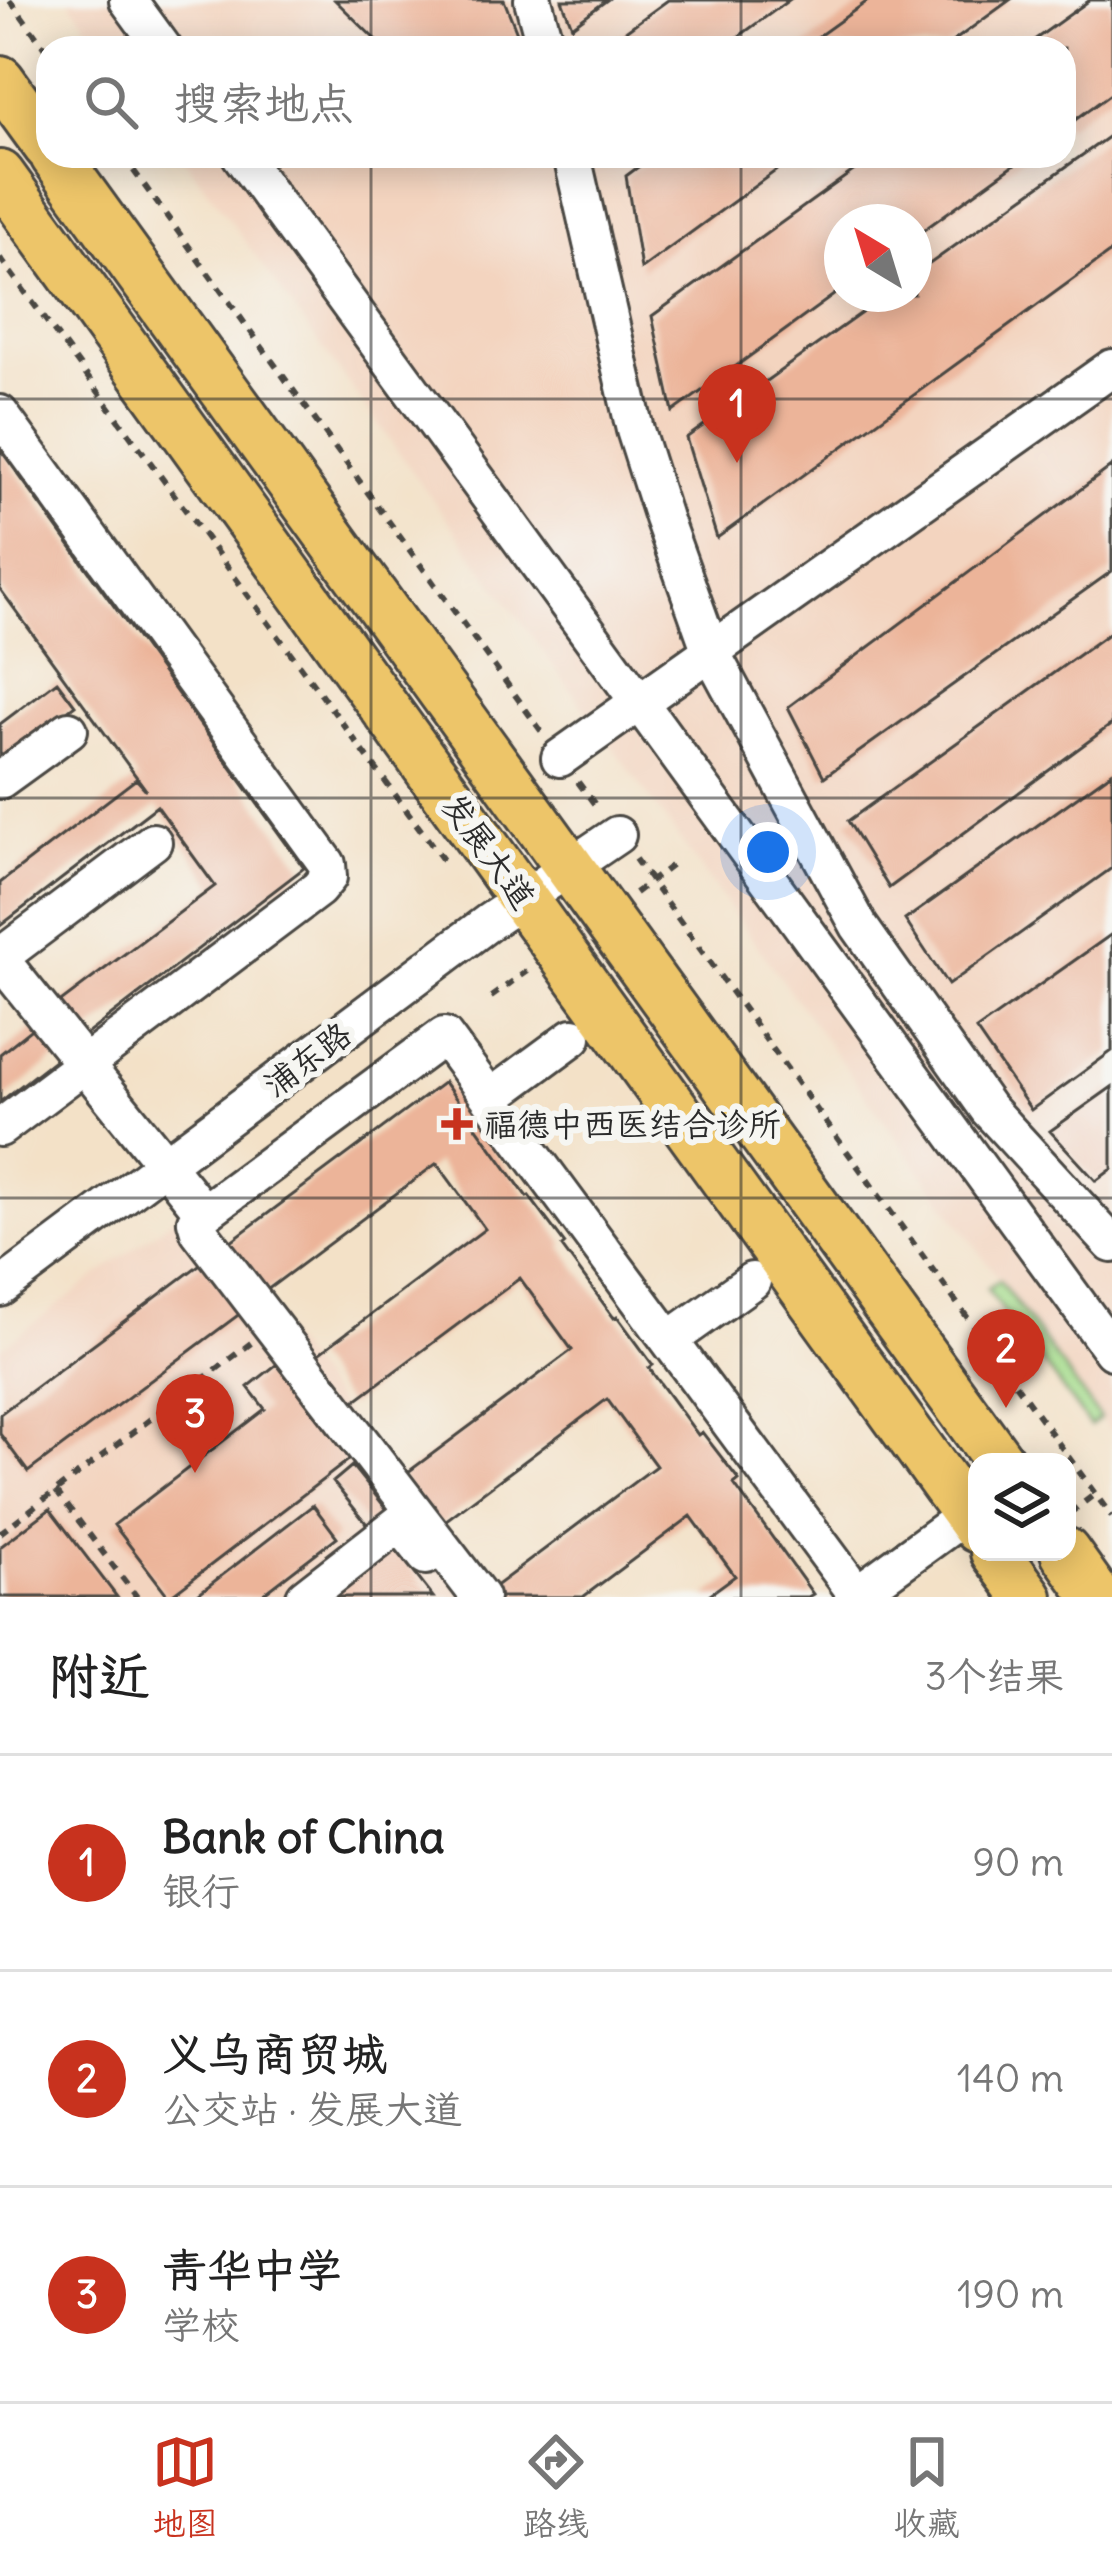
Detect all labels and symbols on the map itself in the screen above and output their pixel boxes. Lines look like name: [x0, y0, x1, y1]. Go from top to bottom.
north arrow: [824, 204, 932, 312]
pin: 1: [698, 364, 776, 463]
street label: 发展大道: [433, 785, 545, 917]
your location: [738, 822, 798, 882]
street label: 浦东路: [255, 1012, 359, 1106]
place label: 福德中西医结合诊所: [484, 1103, 781, 1145]
marker: 福德中西医结合诊所: [441, 1108, 473, 1140]
pin: 2: [967, 1309, 1045, 1408]
pin: 3: [156, 1374, 234, 1473]

